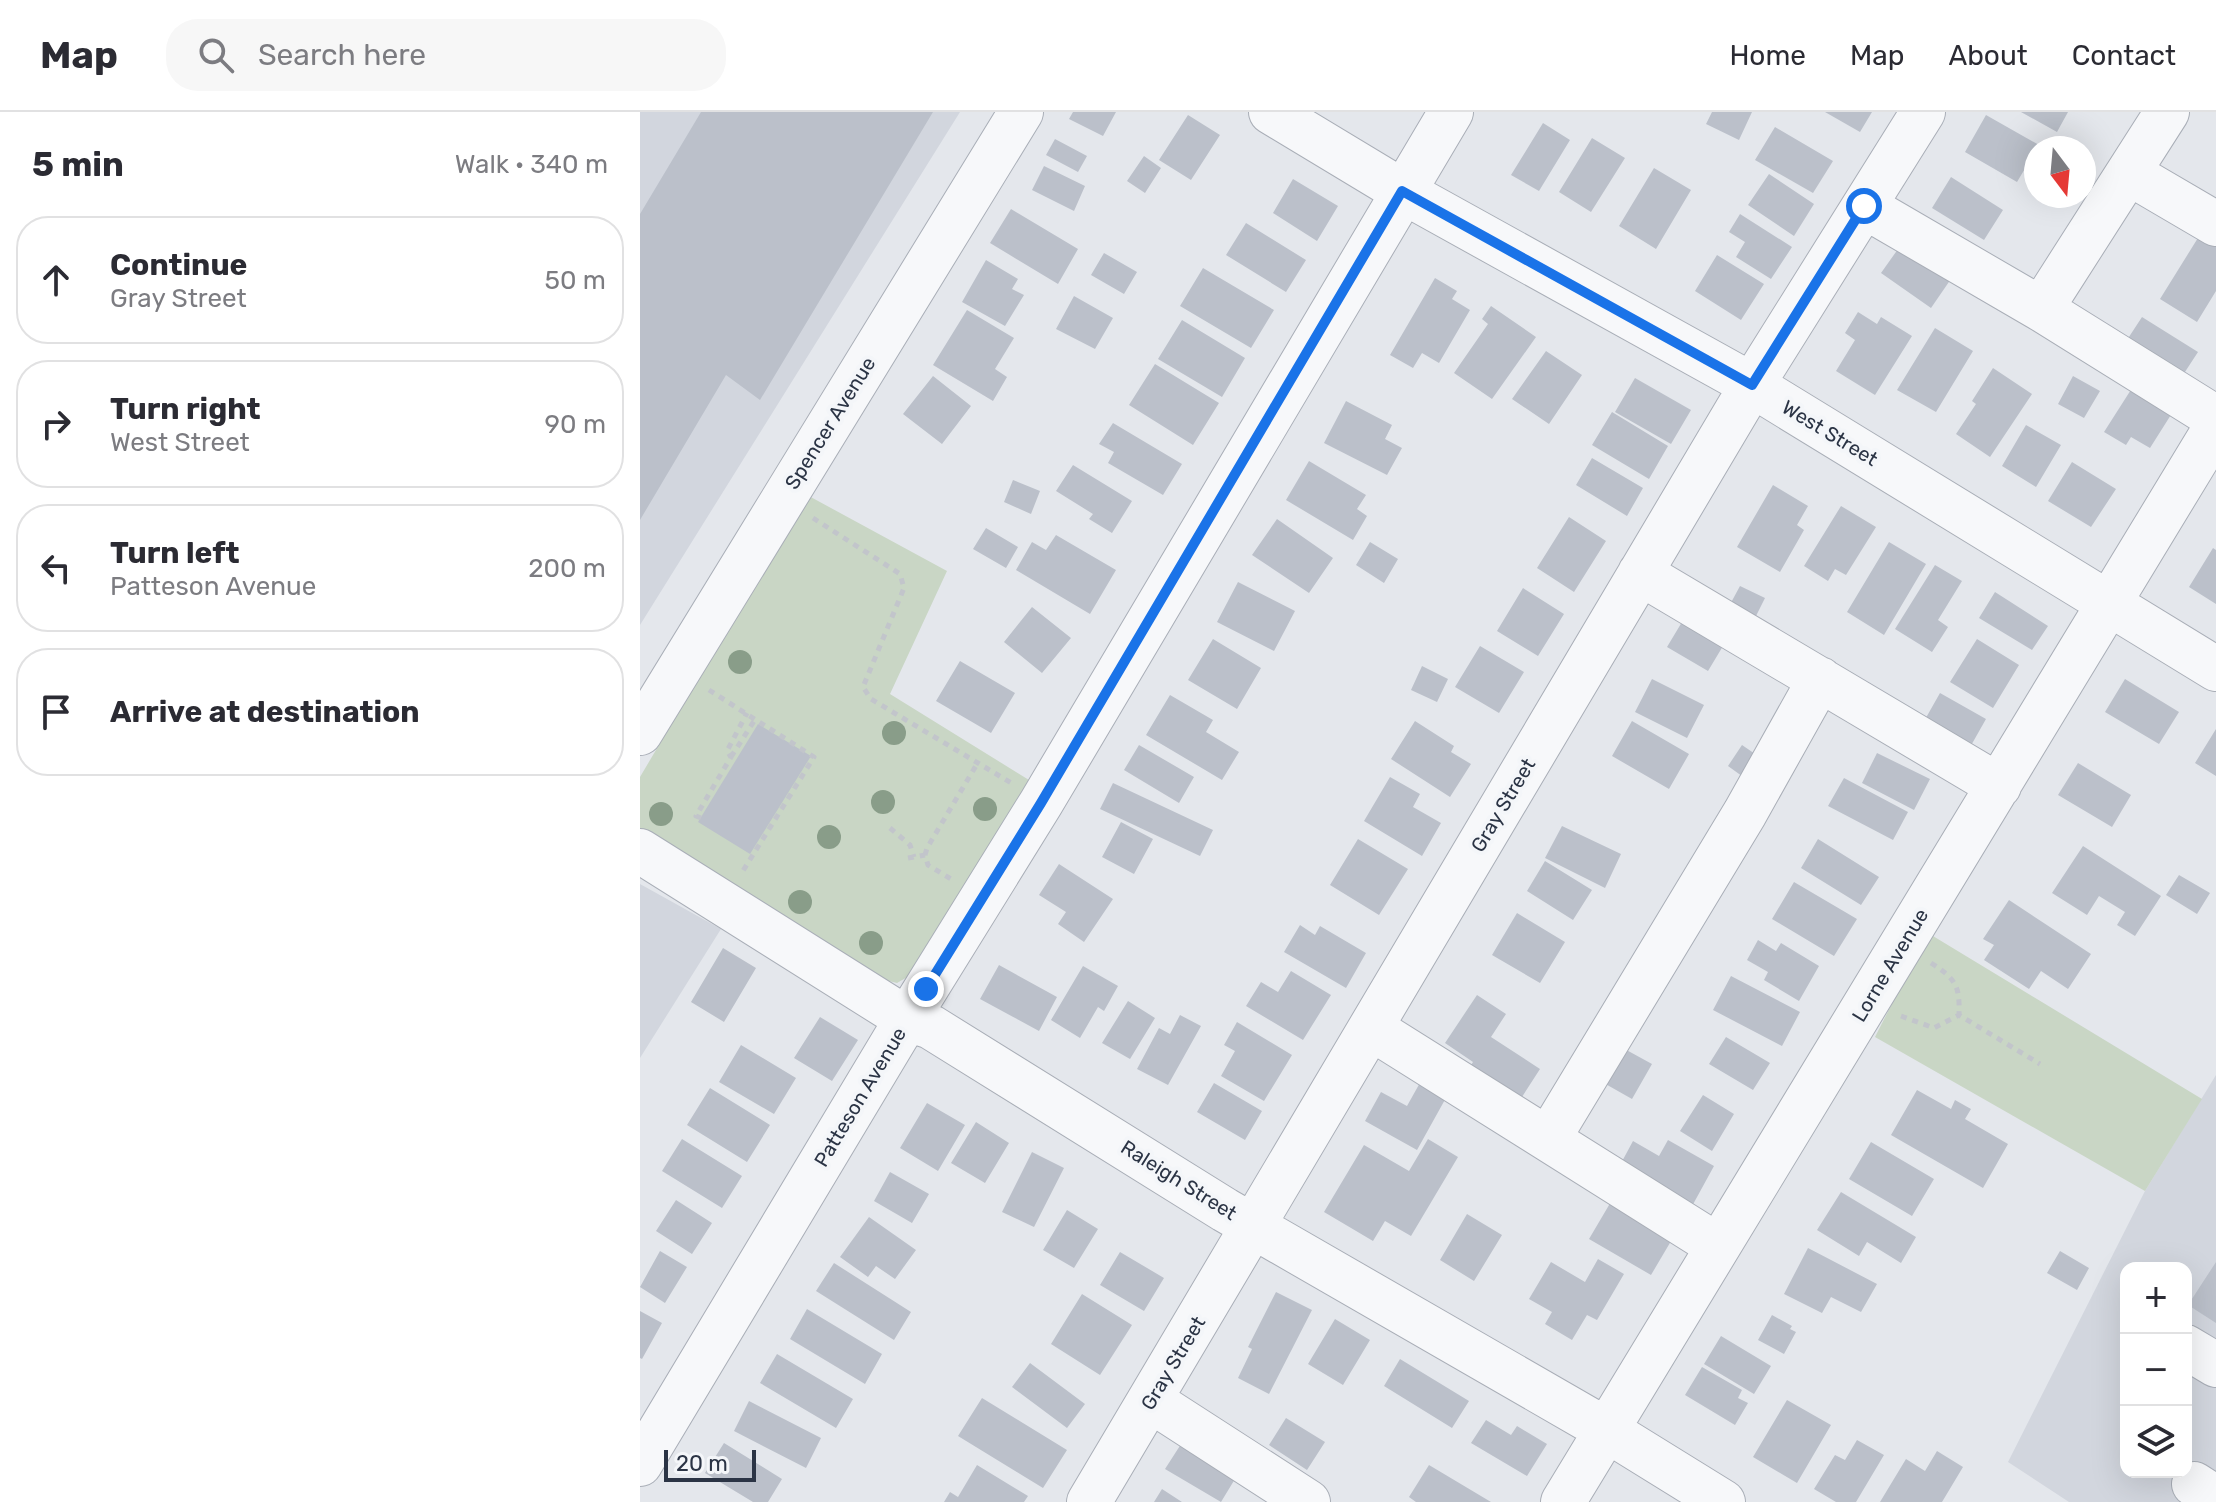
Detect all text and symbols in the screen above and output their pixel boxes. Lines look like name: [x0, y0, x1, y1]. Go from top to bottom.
search box: [166, 19, 726, 91]
text: Map: [40, 32, 118, 78]
icon: search: [194, 33, 238, 77]
text: Search here: [258, 37, 426, 73]
text: Home: [1729, 39, 1806, 72]
text: Map: [1850, 39, 1904, 72]
text: About: [1948, 39, 2028, 72]
text: Contact: [2072, 39, 2176, 72]
north arrow: [2024, 136, 2096, 208]
text: 5 min: [32, 144, 124, 185]
text: Walk · 340 m: [455, 149, 608, 180]
route start: [1846, 188, 1882, 224]
text: Continue: [110, 247, 247, 283]
icon: ahead: [34, 258, 78, 302]
text: 50 m: [545, 265, 606, 296]
text: Gray Street: [110, 283, 247, 314]
street label: Spencer Avenue: [780, 352, 880, 494]
text: Turn right: [110, 391, 261, 427]
street label: West Street: [1778, 395, 1882, 471]
icon: right: [34, 402, 78, 446]
text: 90 m: [545, 409, 606, 440]
text: West Street: [110, 427, 250, 458]
text: Turn left: [110, 535, 240, 571]
icon: left: [34, 546, 78, 590]
text: 200 m: [528, 553, 606, 584]
text: Patteson Avenue: [110, 571, 316, 602]
icon: arrive: [34, 690, 78, 734]
text: Arrive at destination: [110, 694, 420, 730]
street label: Gray Street: [1466, 754, 1540, 856]
street label: Lorne Avenue: [1847, 904, 1933, 1026]
route end: [908, 971, 944, 1007]
street label: Patteson Avenue: [809, 1023, 911, 1171]
street label: Raleigh Street: [1117, 1135, 1241, 1225]
map controls: [2120, 1262, 2192, 1478]
button: +: [2120, 1262, 2192, 1334]
street label: Gray Street: [1136, 1312, 1210, 1414]
button: −: [2120, 1334, 2192, 1406]
button: layers: [2120, 1406, 2192, 1478]
scale bar: [664, 1446, 756, 1482]
text: 20 m: [676, 1450, 728, 1477]

